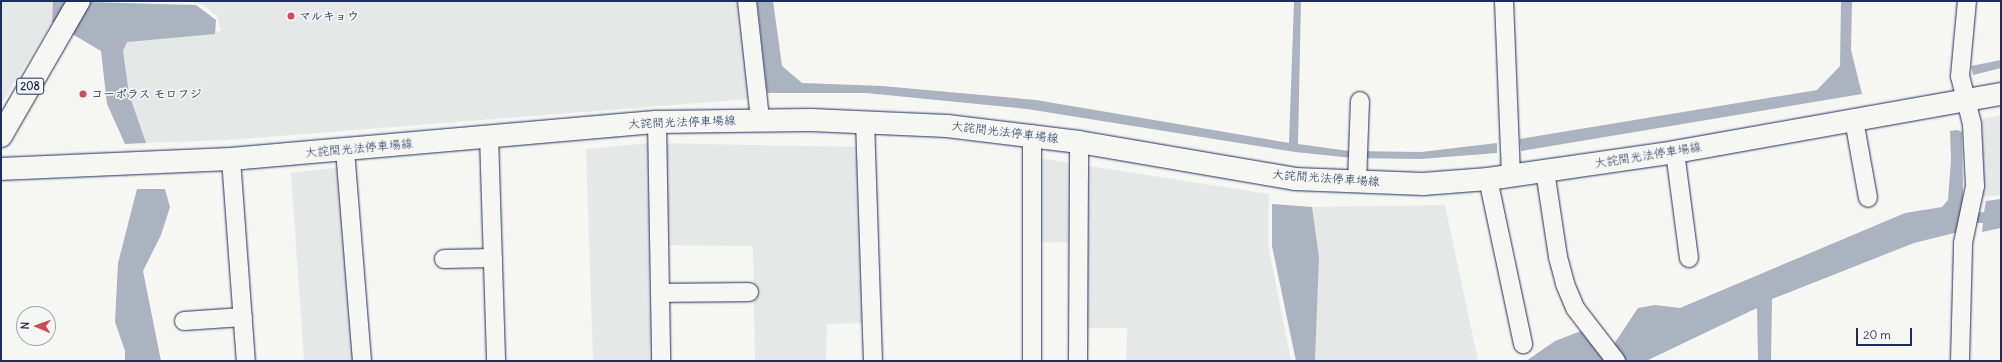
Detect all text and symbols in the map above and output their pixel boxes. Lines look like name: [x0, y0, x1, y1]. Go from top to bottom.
place label: マルキョウ: [299, 9, 359, 23]
marker: マルキョウ: [286, 11, 296, 21]
road number: 208: [16, 77, 44, 95]
place label: コーポラス モロフジ: [91, 87, 202, 101]
marker: コーポラス モロフジ: [78, 89, 88, 99]
street label: 大詫間光法停車場線: [628, 113, 736, 131]
street label: 大詫間光法停車場線: [951, 118, 1059, 146]
street label: 大詫間光法停車場線: [305, 136, 413, 160]
street label: 大詫間光法停車場線: [1594, 139, 1702, 171]
street label: 大詫間光法停車場線: [1272, 167, 1380, 189]
north arrow: [16, 306, 56, 346]
scale bar: [1858, 320, 1914, 346]
text: N: [18, 322, 32, 330]
text: 20 m: [1863, 327, 1891, 342]

